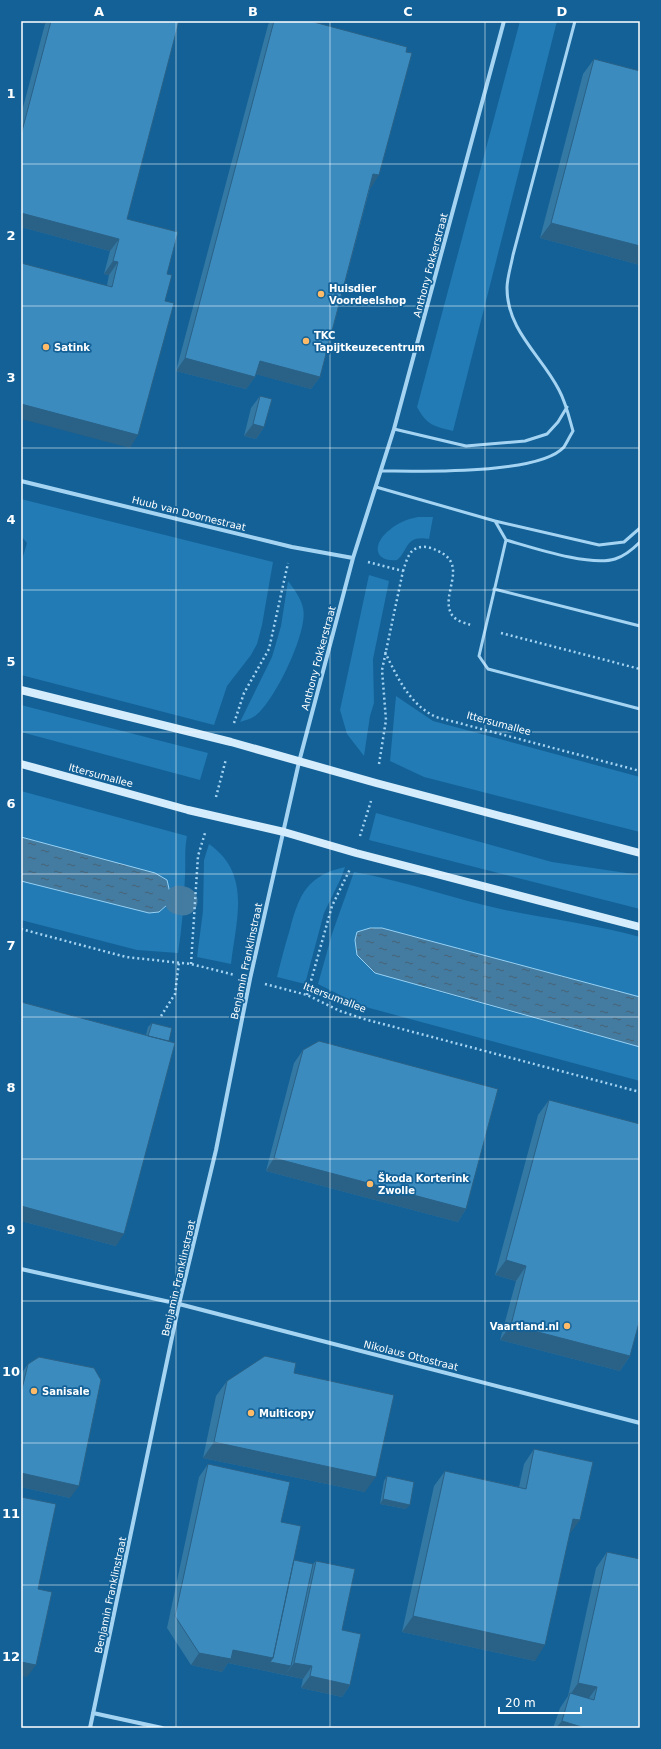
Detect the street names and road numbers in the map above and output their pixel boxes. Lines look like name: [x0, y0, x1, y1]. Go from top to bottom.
street label: Anthony Fokkerstraat: [411, 212, 450, 318]
street label: Huub van Doornestraat: [131, 494, 247, 533]
street label: Anthony Fokkerstraat: [299, 605, 338, 711]
street label: Ittersumallee: [465, 710, 532, 737]
street label: Ittersumallee: [67, 762, 134, 789]
street label: Benjamin Franklinstraat: [229, 902, 264, 1020]
street label: Ittersumallee: [302, 980, 368, 1014]
street label: Benjamin Franklinstraat: [160, 1219, 197, 1337]
street label: Nikolaus Ottostraat: [363, 1338, 459, 1373]
street label: Benjamin Franklinstraat: [93, 1536, 128, 1654]

